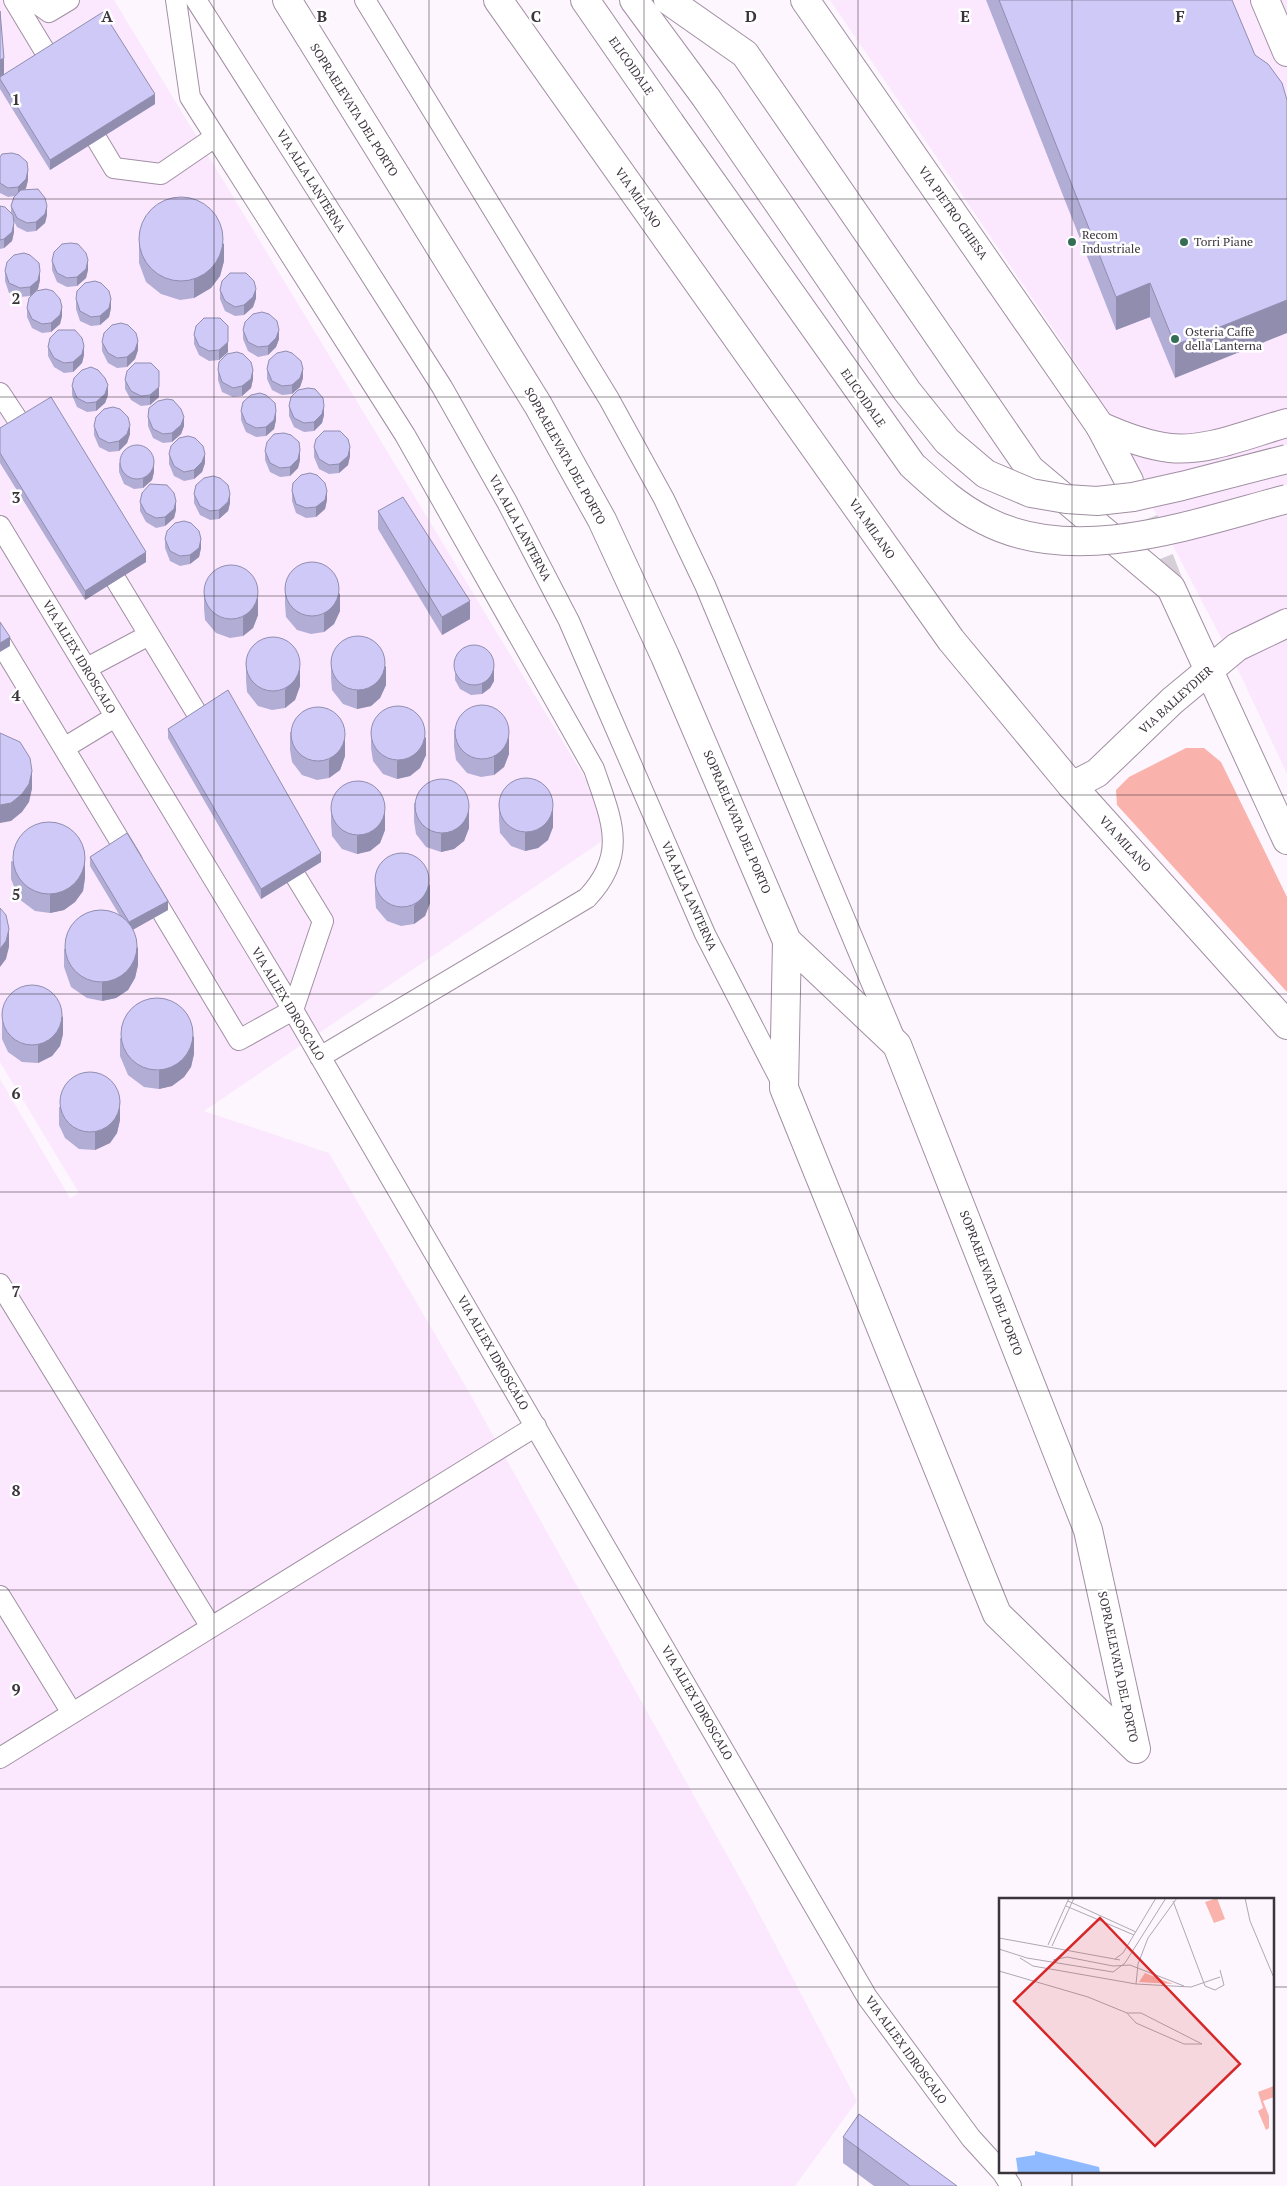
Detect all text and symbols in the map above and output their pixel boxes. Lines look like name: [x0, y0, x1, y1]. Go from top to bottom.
text: A: [101, 5, 113, 27]
text: B: [317, 5, 327, 27]
text: C: [531, 5, 541, 27]
text: D: [745, 5, 757, 27]
text: E: [960, 5, 970, 27]
text: F: [1175, 5, 1185, 27]
street label: ELICOIDALE: [606, 34, 657, 98]
street label: SOPRAELEVATA DEL PORTO: [307, 40, 402, 179]
text: 1: [11, 88, 21, 110]
street label: VIA ALLA LANTERNA: [274, 127, 349, 235]
street label: VIA PIETRO CHIESA: [916, 163, 992, 263]
street label: VIA MILANO: [612, 165, 665, 231]
place label: Recom Industriale: [1082, 227, 1140, 256]
place label: Torri Piane: [1194, 234, 1253, 249]
marker: Recom Industriale: [1066, 236, 1078, 248]
marker: Torri Piane: [1178, 236, 1190, 248]
text: 2: [11, 287, 21, 309]
place label: Osteria Caffè della Lanterna: [1185, 324, 1262, 353]
marker: Osteria Caffè della Lanterna: [1169, 333, 1181, 345]
street label: ELICOIDALE: [838, 366, 889, 430]
street label: SOPRAELEVATA DEL PORTO: [521, 385, 609, 527]
street label: VIA ALLA LANTERNA: [486, 472, 555, 584]
text: 3: [11, 486, 21, 508]
street label: VIA MILANO: [846, 496, 899, 562]
street label: VIA ALL'EX IDROSCALO: [40, 597, 119, 716]
street label: VIA BALLEYDIER: [1136, 662, 1216, 737]
text: 4: [11, 684, 21, 706]
street label: SOPRAELEVATA DEL PORTO: [700, 748, 775, 896]
street label: VIA MILANO: [1096, 812, 1155, 875]
street label: VIA ALLA LANTERNA: [659, 839, 721, 953]
text: 5: [11, 883, 21, 905]
street label: VIA ALL'EX IDROSCALO: [249, 944, 328, 1063]
text: 6: [11, 1082, 21, 1104]
street label: SOPRAELEVATA DEL PORTO: [957, 1208, 1026, 1358]
text: 7: [11, 1280, 21, 1302]
street label: VIA ALL'EX IDROSCALO: [455, 1293, 532, 1413]
text: 8: [11, 1479, 21, 1501]
street label: SOPRAELEVATA DEL PORTO: [1095, 1590, 1142, 1744]
street label: VIA ALL'EX IDROSCALO: [659, 1643, 736, 1763]
text: 9: [11, 1678, 21, 1700]
inset map: [999, 1898, 1274, 2174]
street label: VIA ALL'EX IDROSCALO: [862, 1993, 951, 2107]

